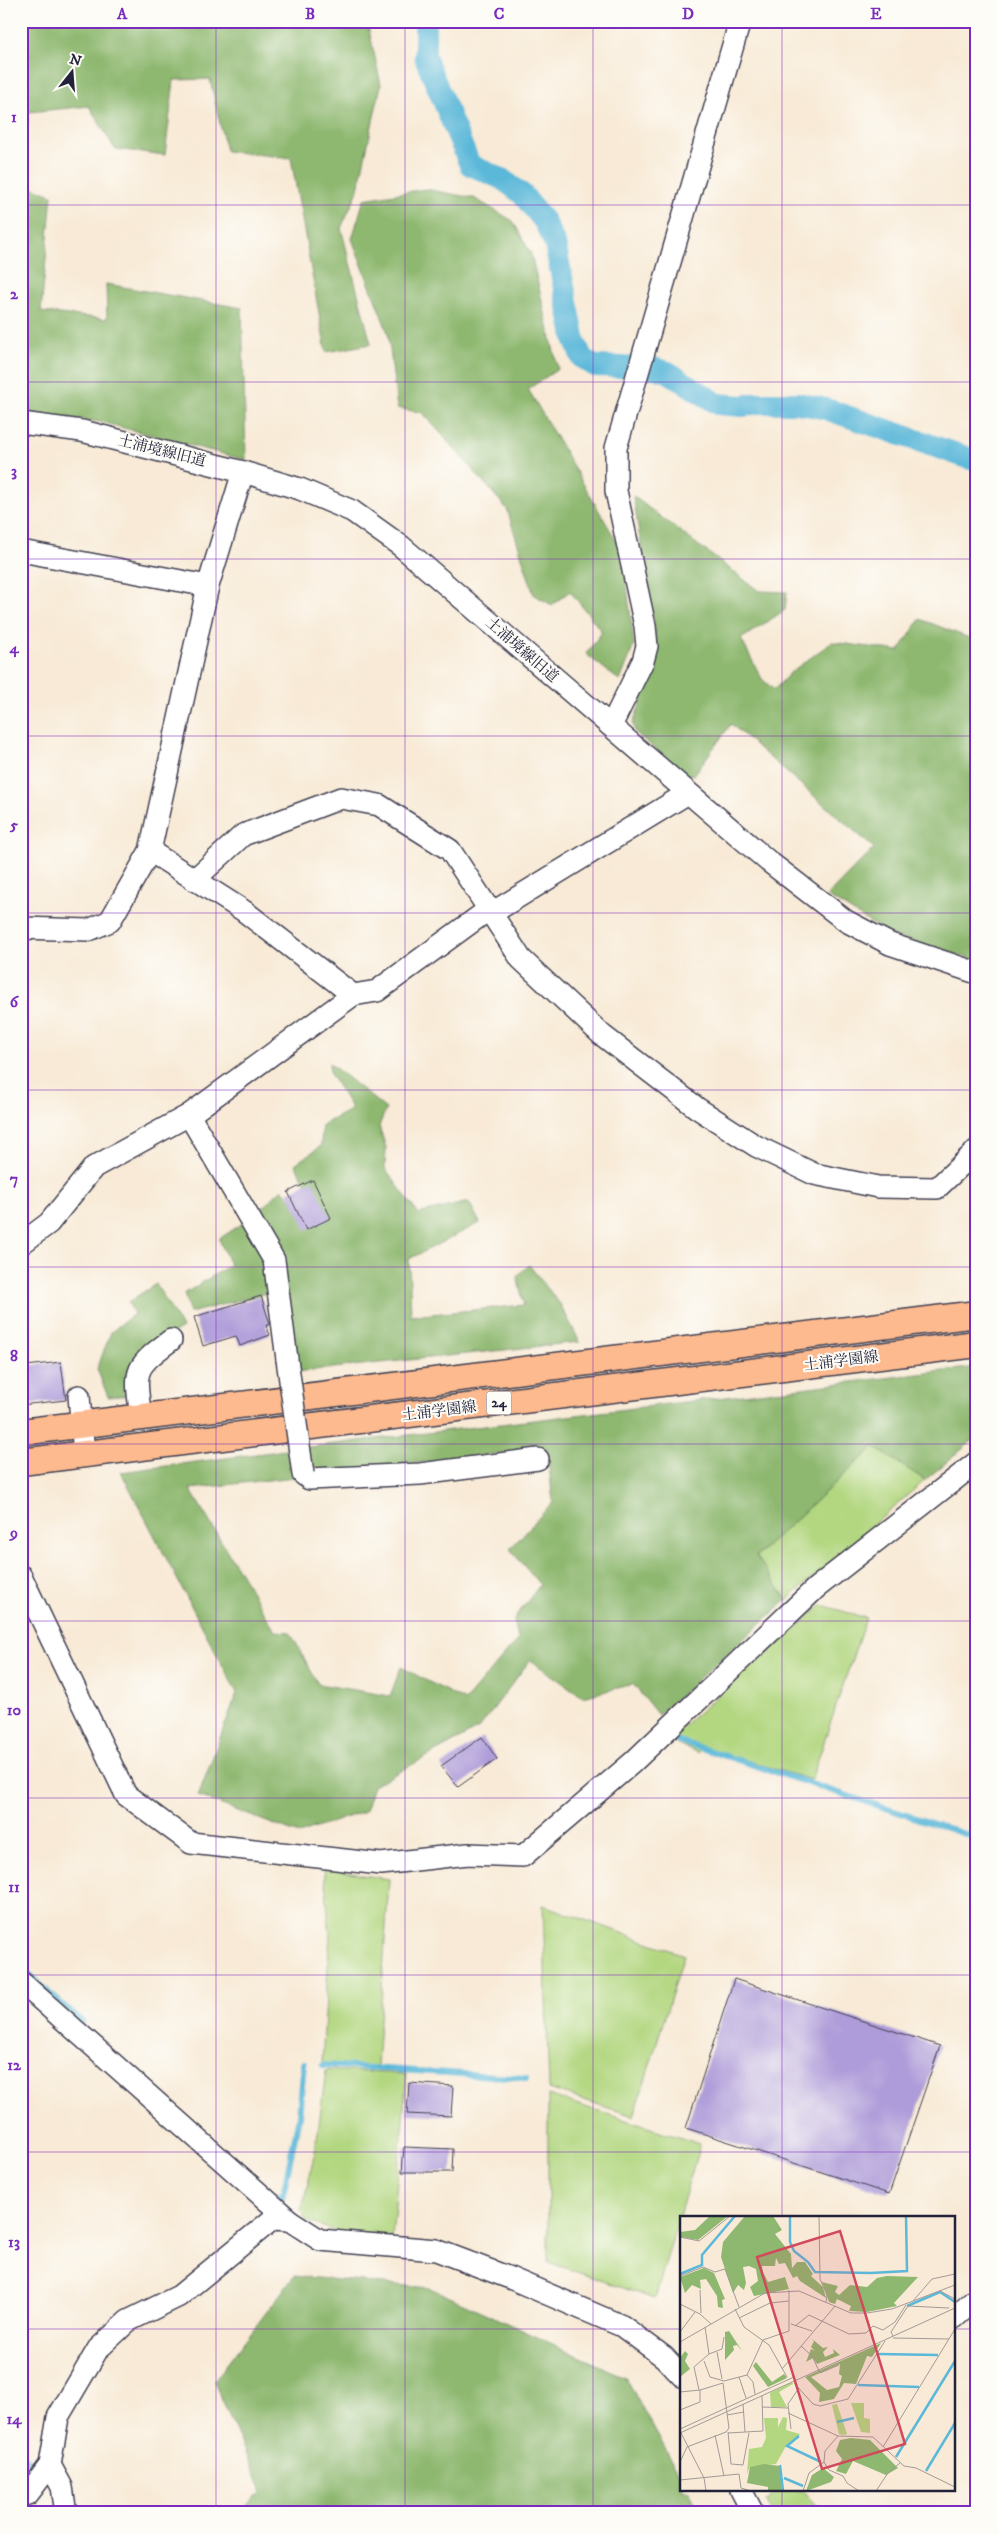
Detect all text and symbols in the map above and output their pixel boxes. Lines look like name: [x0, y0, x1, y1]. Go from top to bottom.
text: A: [116, 4, 128, 24]
text: B: [305, 4, 315, 24]
text: C: [494, 4, 504, 24]
text: D: [682, 4, 694, 24]
text: E: [870, 4, 882, 24]
north arrow: [48, 48, 98, 98]
text: N: [67, 50, 84, 71]
text: 1: [11, 107, 17, 127]
text: 2: [10, 284, 19, 304]
street label: 土浦境線旧道: [116, 431, 208, 471]
text: 3: [11, 461, 17, 481]
street label: 土浦境線旧道: [482, 613, 562, 687]
text: 4: [8, 638, 19, 658]
text: 5: [9, 815, 18, 835]
text: 6: [10, 992, 20, 1012]
text: 7: [10, 1169, 18, 1189]
text: 8: [10, 1346, 18, 1366]
street label: 土浦学園線: [803, 1347, 879, 1375]
road number: 24: [486, 1392, 512, 1415]
street label: 土浦学園線: [401, 1397, 477, 1425]
text: 9: [9, 1523, 18, 1543]
text: 10: [7, 1700, 22, 1720]
text: 11: [8, 1877, 20, 1897]
text: 12: [7, 2055, 22, 2075]
inset map: [680, 2216, 956, 2492]
text: 13: [8, 2232, 20, 2252]
text: 14: [6, 2409, 22, 2429]

